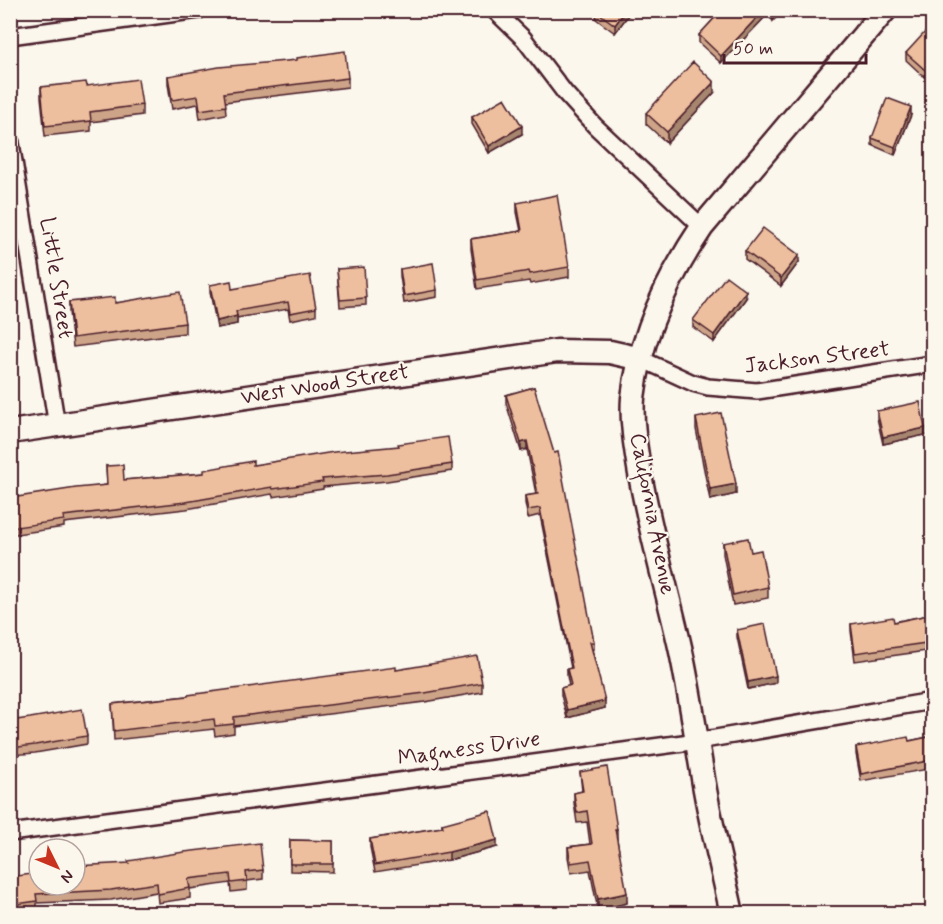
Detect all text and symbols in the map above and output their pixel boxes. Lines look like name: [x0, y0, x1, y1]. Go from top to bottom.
scale bar: [724, 27, 866, 65]
text: 50 m: [733, 37, 773, 61]
street label: Little Street: [33, 215, 79, 341]
street label: Jackson Street: [743, 335, 891, 381]
street label: West Wood Street: [239, 358, 411, 412]
street label: California Avenue: [621, 431, 681, 598]
street label: Magness Drive: [396, 725, 543, 776]
north arrow: [27, 837, 87, 897]
text: N: [56, 865, 78, 887]

